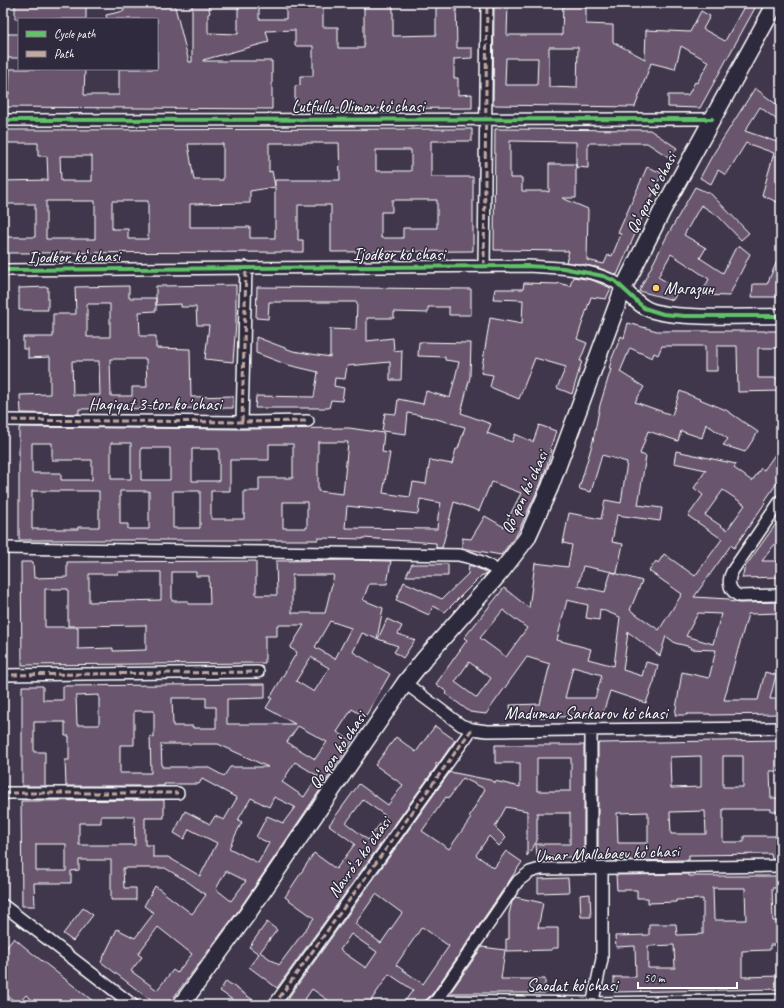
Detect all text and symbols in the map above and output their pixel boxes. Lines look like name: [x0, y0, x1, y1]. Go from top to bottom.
legend: [18, 18, 158, 70]
text: Cycle path: [54, 26, 96, 42]
text: Path: [54, 46, 74, 62]
street label: Lutfulla Olimov koʻchasi: [292, 96, 426, 117]
street label: Qoʻqon koʻchasi: [621, 148, 682, 237]
street label: Ijodkor koʻchasi: [353, 244, 447, 265]
street label: Ijodkor koʻchasi: [28, 245, 122, 268]
place label: Магазин: [664, 278, 716, 300]
marker: Магазин: [651, 283, 661, 293]
street label: Haqiqat 3-tor koʼchasi: [88, 394, 223, 415]
street label: Qoʻqon koʻchasi: [496, 446, 553, 537]
street label: Madumar Sarkarov koʻchasi: [505, 703, 669, 724]
street label: Qoʻqon koʻchasi: [304, 706, 372, 793]
street label: Navroʻz koʻchasi: [323, 811, 397, 902]
street label: Umar Mallabaev koʻchasi: [535, 840, 681, 867]
scale bar: [638, 964, 737, 990]
text: 50 m: [644, 970, 666, 986]
street label: Saodat koʻchasi: [526, 975, 619, 996]

